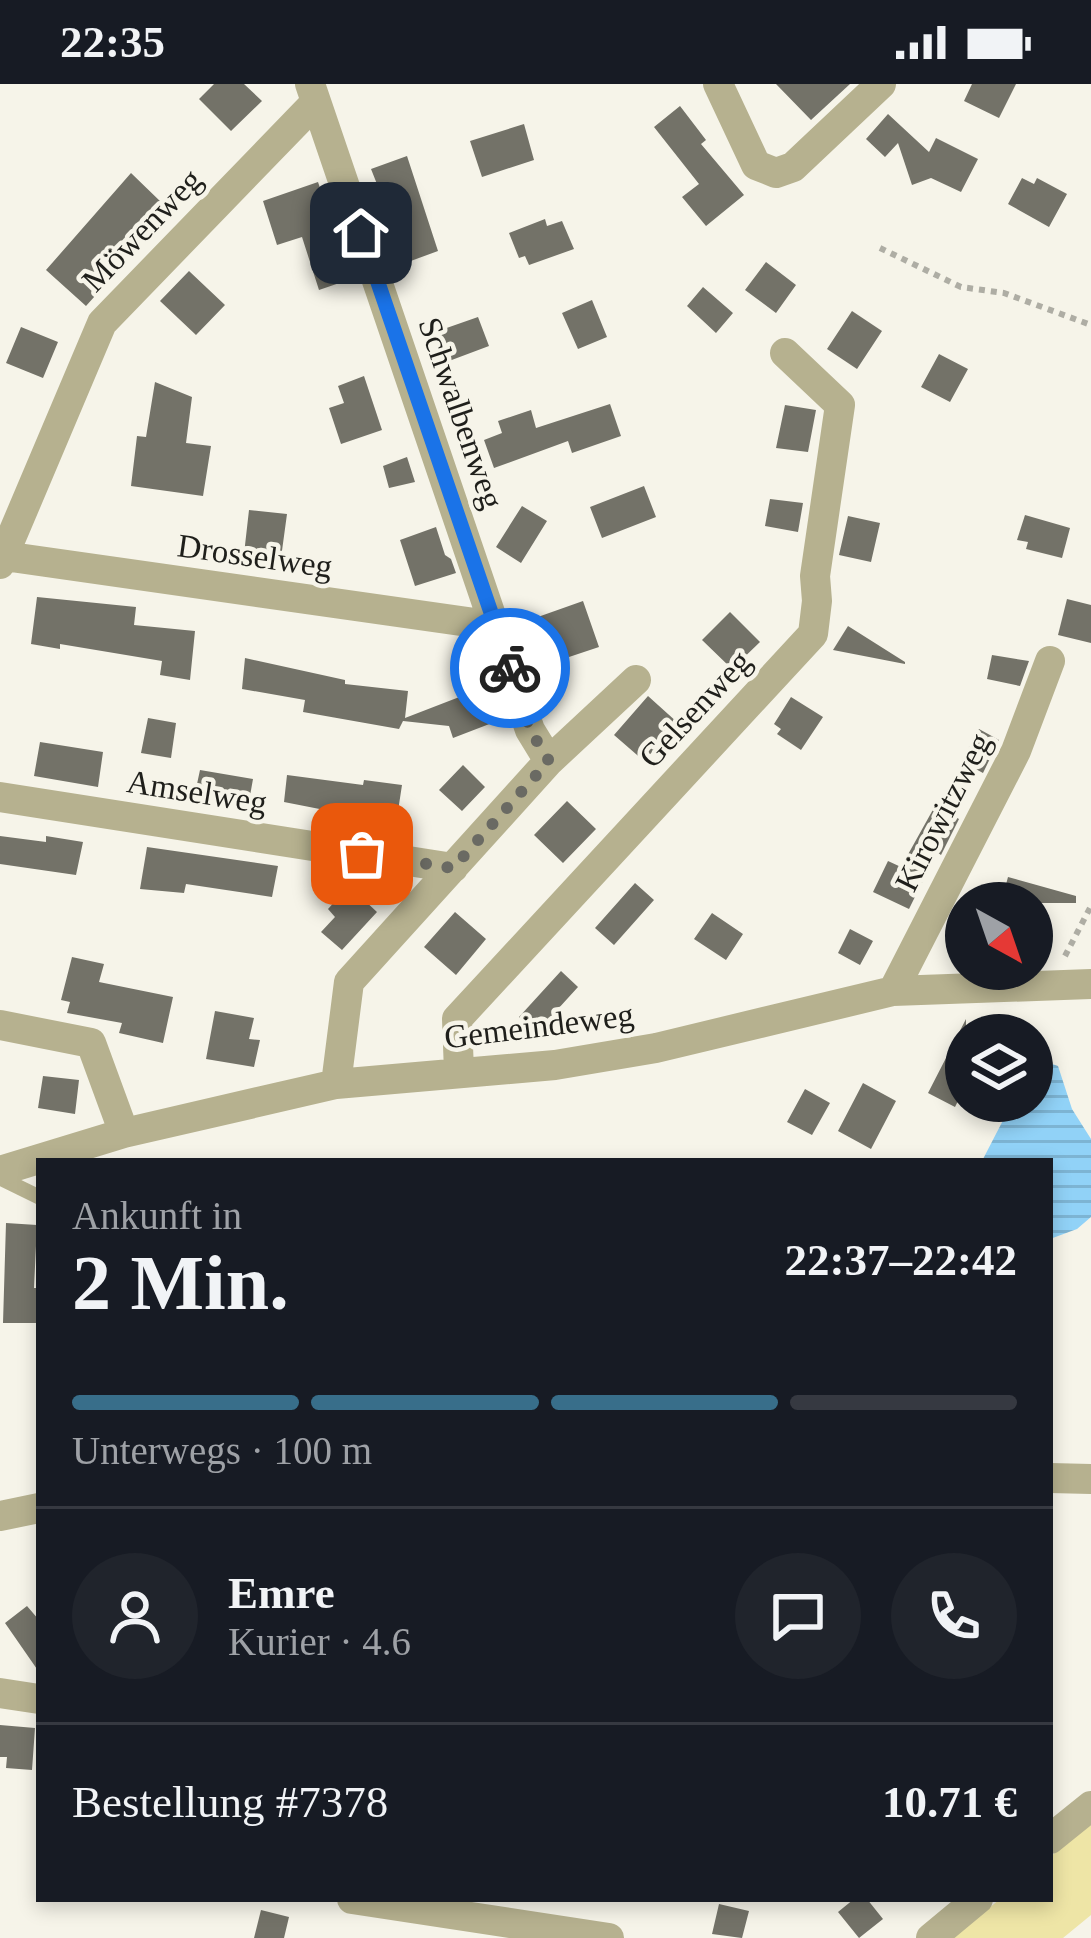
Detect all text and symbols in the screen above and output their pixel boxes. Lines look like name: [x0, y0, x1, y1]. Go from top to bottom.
text: 22:35: [60, 17, 165, 67]
street label: Möwenweg: [75, 161, 209, 299]
pin: [310, 182, 412, 284]
icon: home: [328, 200, 394, 266]
street label: Schwalbenweg: [411, 313, 511, 513]
street label: Drosselweg: [175, 527, 335, 585]
courier: [450, 608, 570, 728]
icon: bike: [477, 635, 543, 701]
street label: Gelsenweg: [632, 643, 758, 775]
street label: Kirowitzweg: [888, 727, 998, 897]
street label: Amselweg: [124, 763, 270, 821]
pin: [311, 803, 413, 905]
icon: bag: [329, 821, 395, 887]
north arrow: [945, 882, 1053, 990]
map controls: [945, 882, 1053, 1122]
street label: Gemeindeweg: [442, 997, 636, 1055]
button: layers: [945, 1014, 1053, 1122]
text: Ankunft in: [72, 1194, 242, 1237]
text: 22:37–22:42: [785, 1235, 1017, 1285]
text: 2 Min.: [72, 1239, 289, 1326]
text: Unterwegs · 100 m: [72, 1429, 372, 1472]
button: person: [72, 1553, 198, 1679]
button: chat: [735, 1553, 861, 1679]
button: phone: [891, 1553, 1017, 1679]
text: Emre: [228, 1568, 335, 1618]
text: Kurier · 4.6: [228, 1620, 411, 1663]
text: Bestellung #7378: [72, 1777, 388, 1827]
text: 10.71 €: [882, 1777, 1017, 1827]

